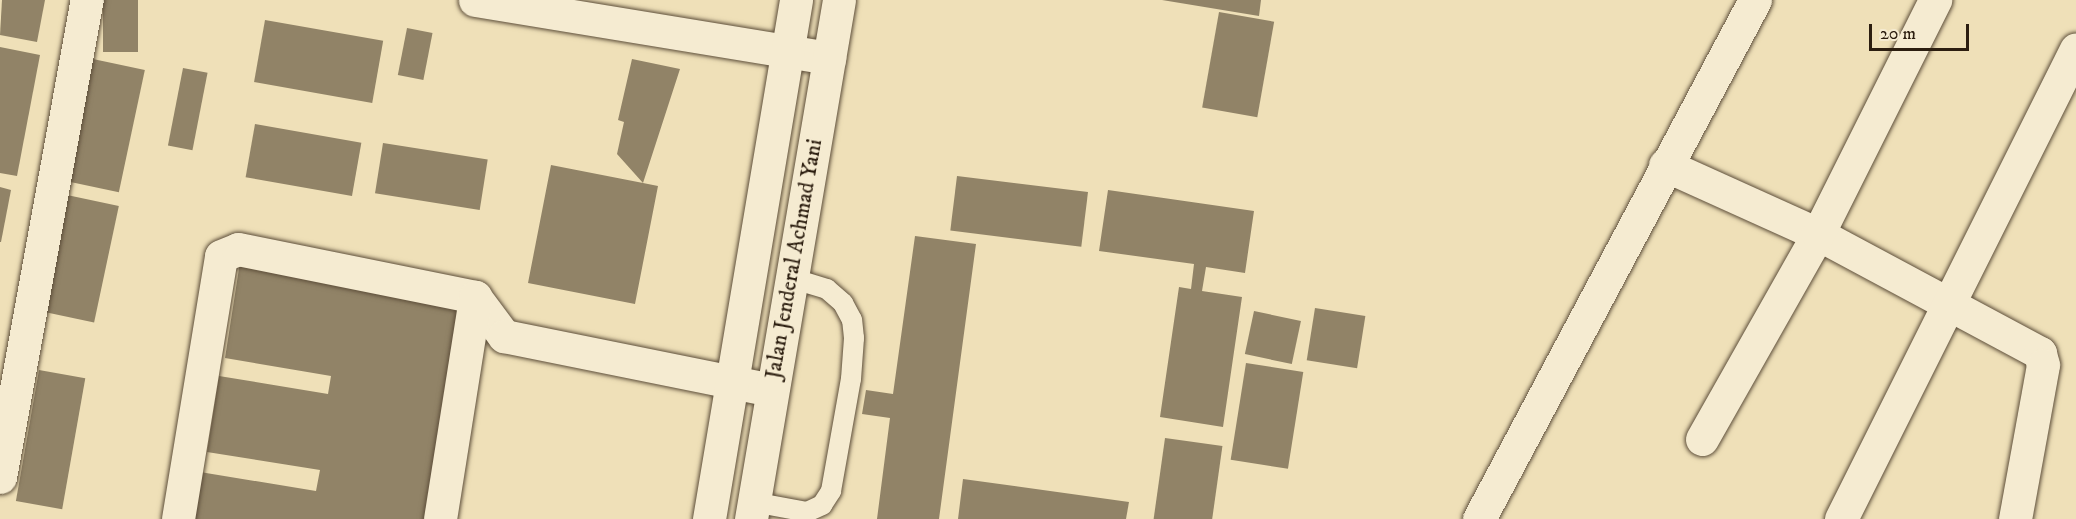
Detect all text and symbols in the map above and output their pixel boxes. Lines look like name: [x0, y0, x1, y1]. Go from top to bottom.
scale bar: [1872, 12, 1972, 50]
text: 20 m: [1880, 23, 1916, 45]
street label: Jalan Jenderal Achmad Yani: [760, 137, 828, 381]

